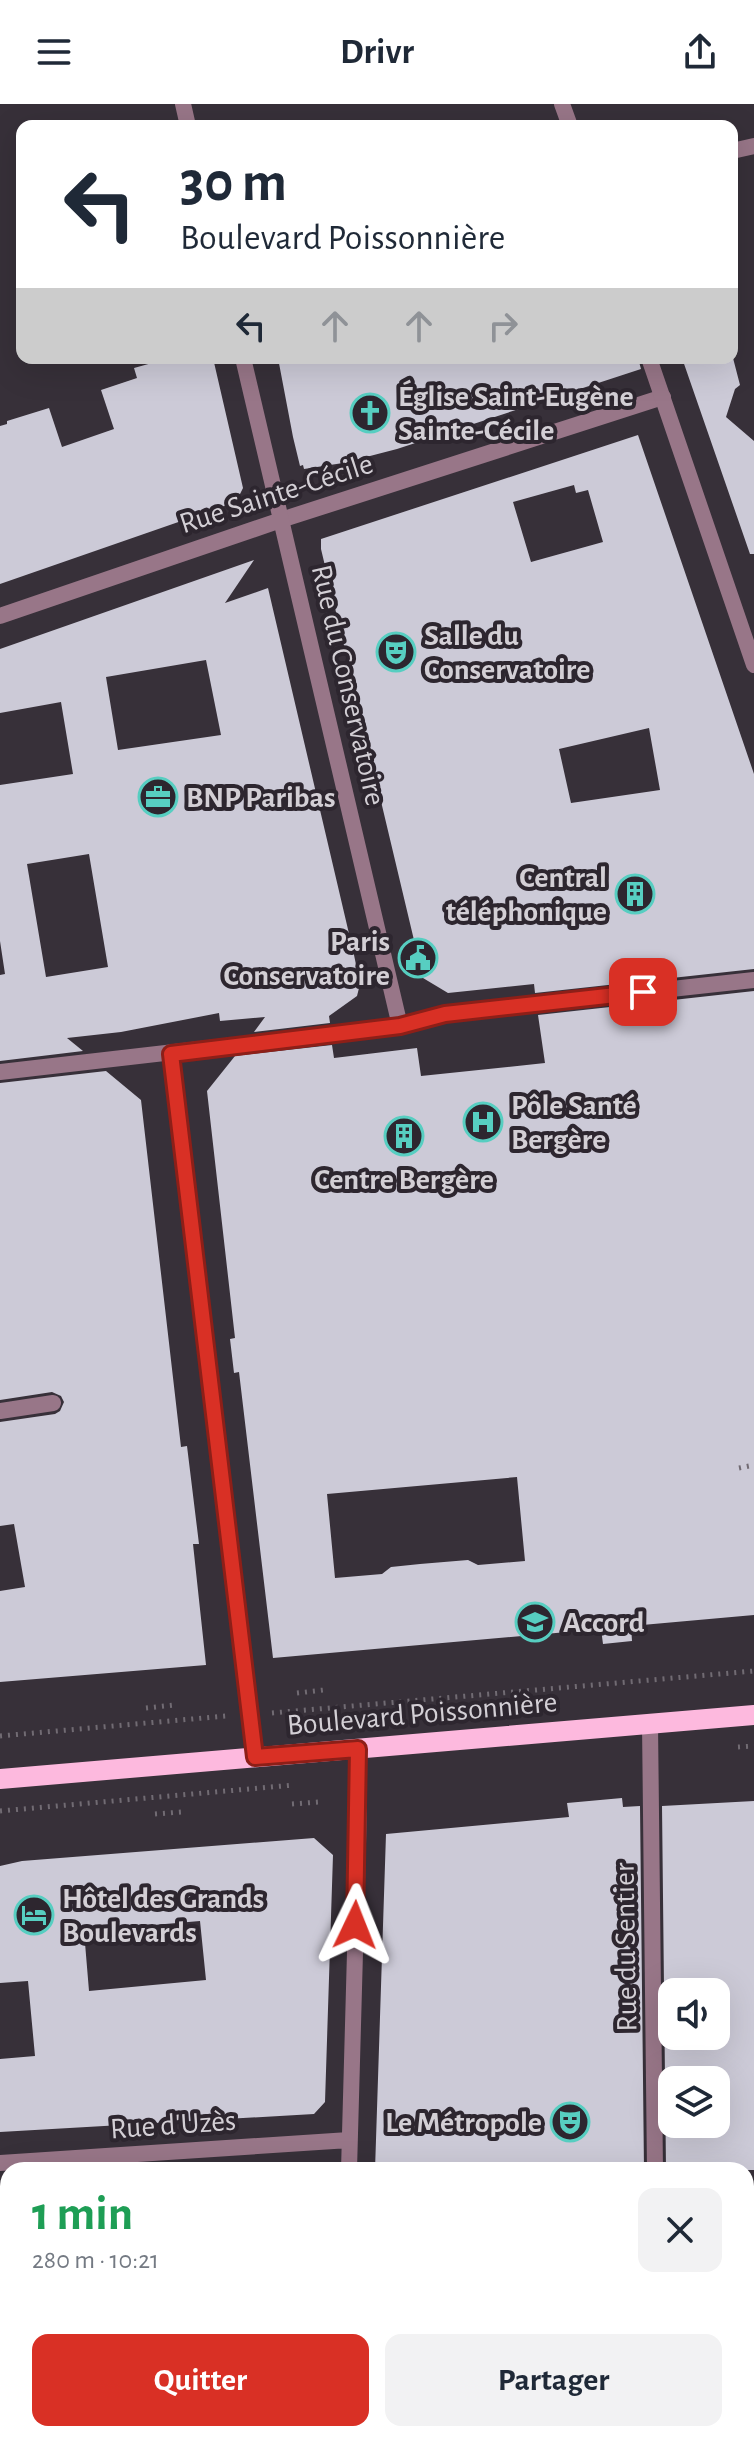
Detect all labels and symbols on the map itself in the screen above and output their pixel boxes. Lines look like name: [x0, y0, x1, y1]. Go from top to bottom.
place label: Église Saint-Eugène Sainte-Cécile: [398, 379, 634, 446]
church icon: Église Saint-Eugène Sainte-Cécile: [349, 392, 391, 434]
street label: Rue Sainte-Cécile: [176, 449, 377, 539]
street label: Rue du Conservatoire: [306, 562, 390, 809]
place label: Salle du Conservatoire: [424, 621, 590, 685]
theatre icon: Salle du Conservatoire: [375, 631, 417, 673]
office icon: BNP Paribas: [137, 776, 179, 818]
place label: BNP Paribas: [186, 783, 335, 813]
place label: Central téléphonique: [446, 863, 607, 927]
building icon: Central téléphonique: [614, 873, 656, 915]
place label: Paris Conservatoire: [224, 927, 390, 991]
public building icon: Paris Conservatoire: [397, 937, 439, 979]
pin: [609, 958, 677, 1026]
place label: Pôle Santé Bergère: [511, 1091, 637, 1155]
hospital icon: Pôle Santé Bergère: [462, 1101, 504, 1143]
building icon: Centre Bergère: [383, 1115, 425, 1157]
place label: Centre Bergère: [314, 1165, 494, 1195]
school or university icon: Accord: [514, 1601, 556, 1643]
place label: Accord: [563, 1608, 645, 1638]
street label: Boulevard Poissonnière: [286, 1687, 558, 1741]
street label: Rue du Sentier: [610, 1862, 642, 2032]
position arrow: [313, 1883, 397, 1967]
place label: Hôtel des Grands Boulevards: [62, 1884, 264, 1948]
hotel icon: Hôtel des Grands Boulevards: [13, 1894, 55, 1936]
theatre icon: Le Métropole: [549, 2101, 591, 2143]
street label: Rue d'Uzès: [109, 2106, 237, 2144]
place label: Le Métropole: [385, 2108, 542, 2138]

